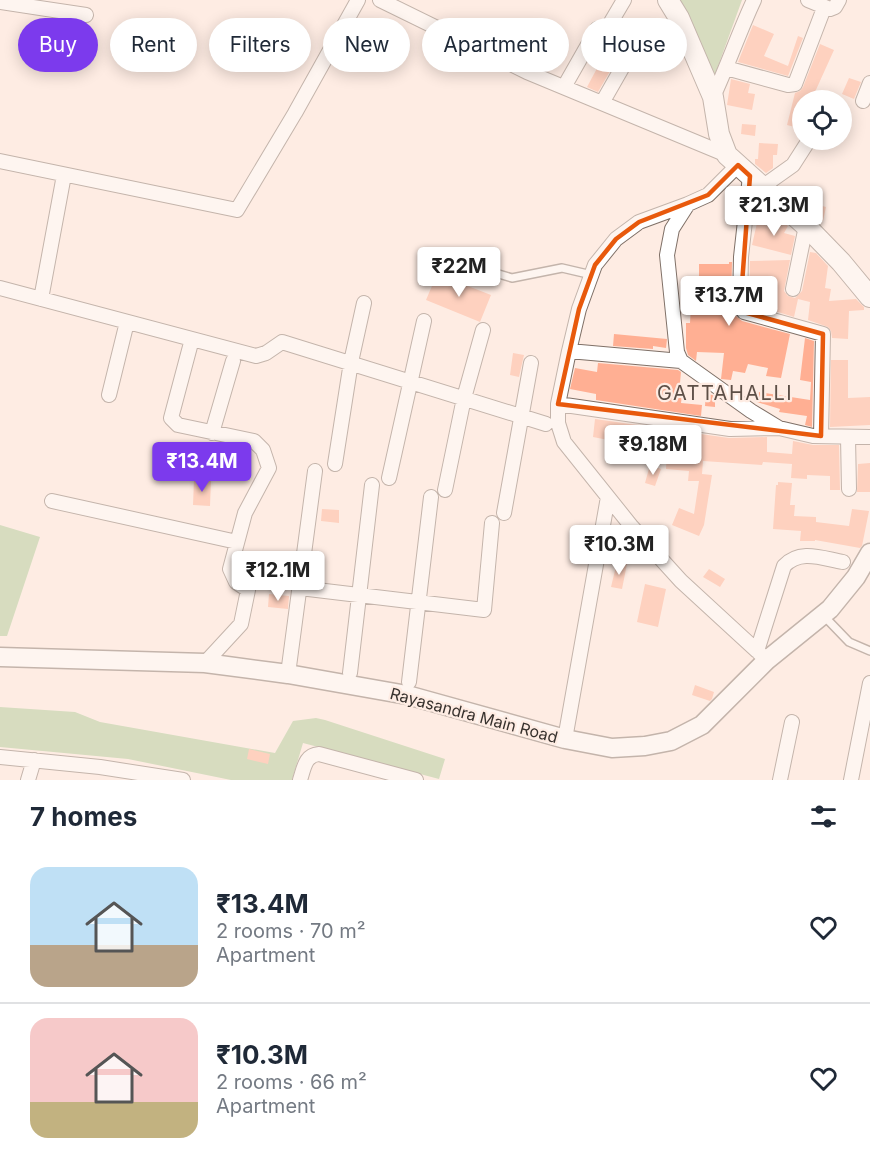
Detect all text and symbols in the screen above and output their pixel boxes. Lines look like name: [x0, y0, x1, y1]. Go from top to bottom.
chip: Buy: [18, 18, 98, 72]
chip: Rent: [110, 18, 197, 72]
chip: Filters: [209, 18, 311, 72]
chip: New: [323, 18, 410, 72]
chip: Apartment: [422, 18, 569, 72]
chip: House: [581, 18, 687, 72]
map controls: [792, 90, 852, 150]
button: locate: [792, 90, 852, 150]
pin: ₹21.3M: [725, 186, 823, 237]
text: ₹21.3M: [739, 193, 809, 217]
pin: ₹22M: [423, 247, 495, 298]
text: ₹22M: [431, 254, 487, 278]
pin: ₹13.7M: [680, 276, 778, 327]
text: ₹13.7M: [695, 283, 763, 307]
district label: GATTAHALLI: [657, 381, 793, 405]
pin: ₹9.18M: [604, 425, 702, 476]
text: ₹9.18M: [619, 432, 687, 456]
pin: ₹13.4M: [153, 442, 251, 493]
text: ₹13.4M: [166, 449, 238, 473]
pin: ₹10.3M: [570, 525, 668, 576]
text: ₹10.3M: [584, 532, 654, 556]
pin: ₹12.1M: [229, 551, 327, 602]
text: ₹12.1M: [246, 558, 310, 582]
street label: Rayasandra Main Road: [388, 683, 560, 747]
icon: filters: [807, 800, 840, 833]
text: 7 homes: [30, 801, 137, 832]
text: ₹13.4M: [216, 888, 309, 919]
icon: home: [78, 891, 150, 963]
icon: heart: [807, 911, 840, 944]
text: 2 rooms · 70 m²: [216, 919, 366, 943]
text: Apartment: [216, 943, 315, 967]
text: ₹10.3M: [216, 1039, 308, 1070]
icon: home: [78, 1042, 150, 1114]
icon: heart: [807, 1062, 840, 1095]
text: 2 rooms · 66 m²: [216, 1070, 367, 1094]
text: Apartment: [216, 1094, 315, 1118]

